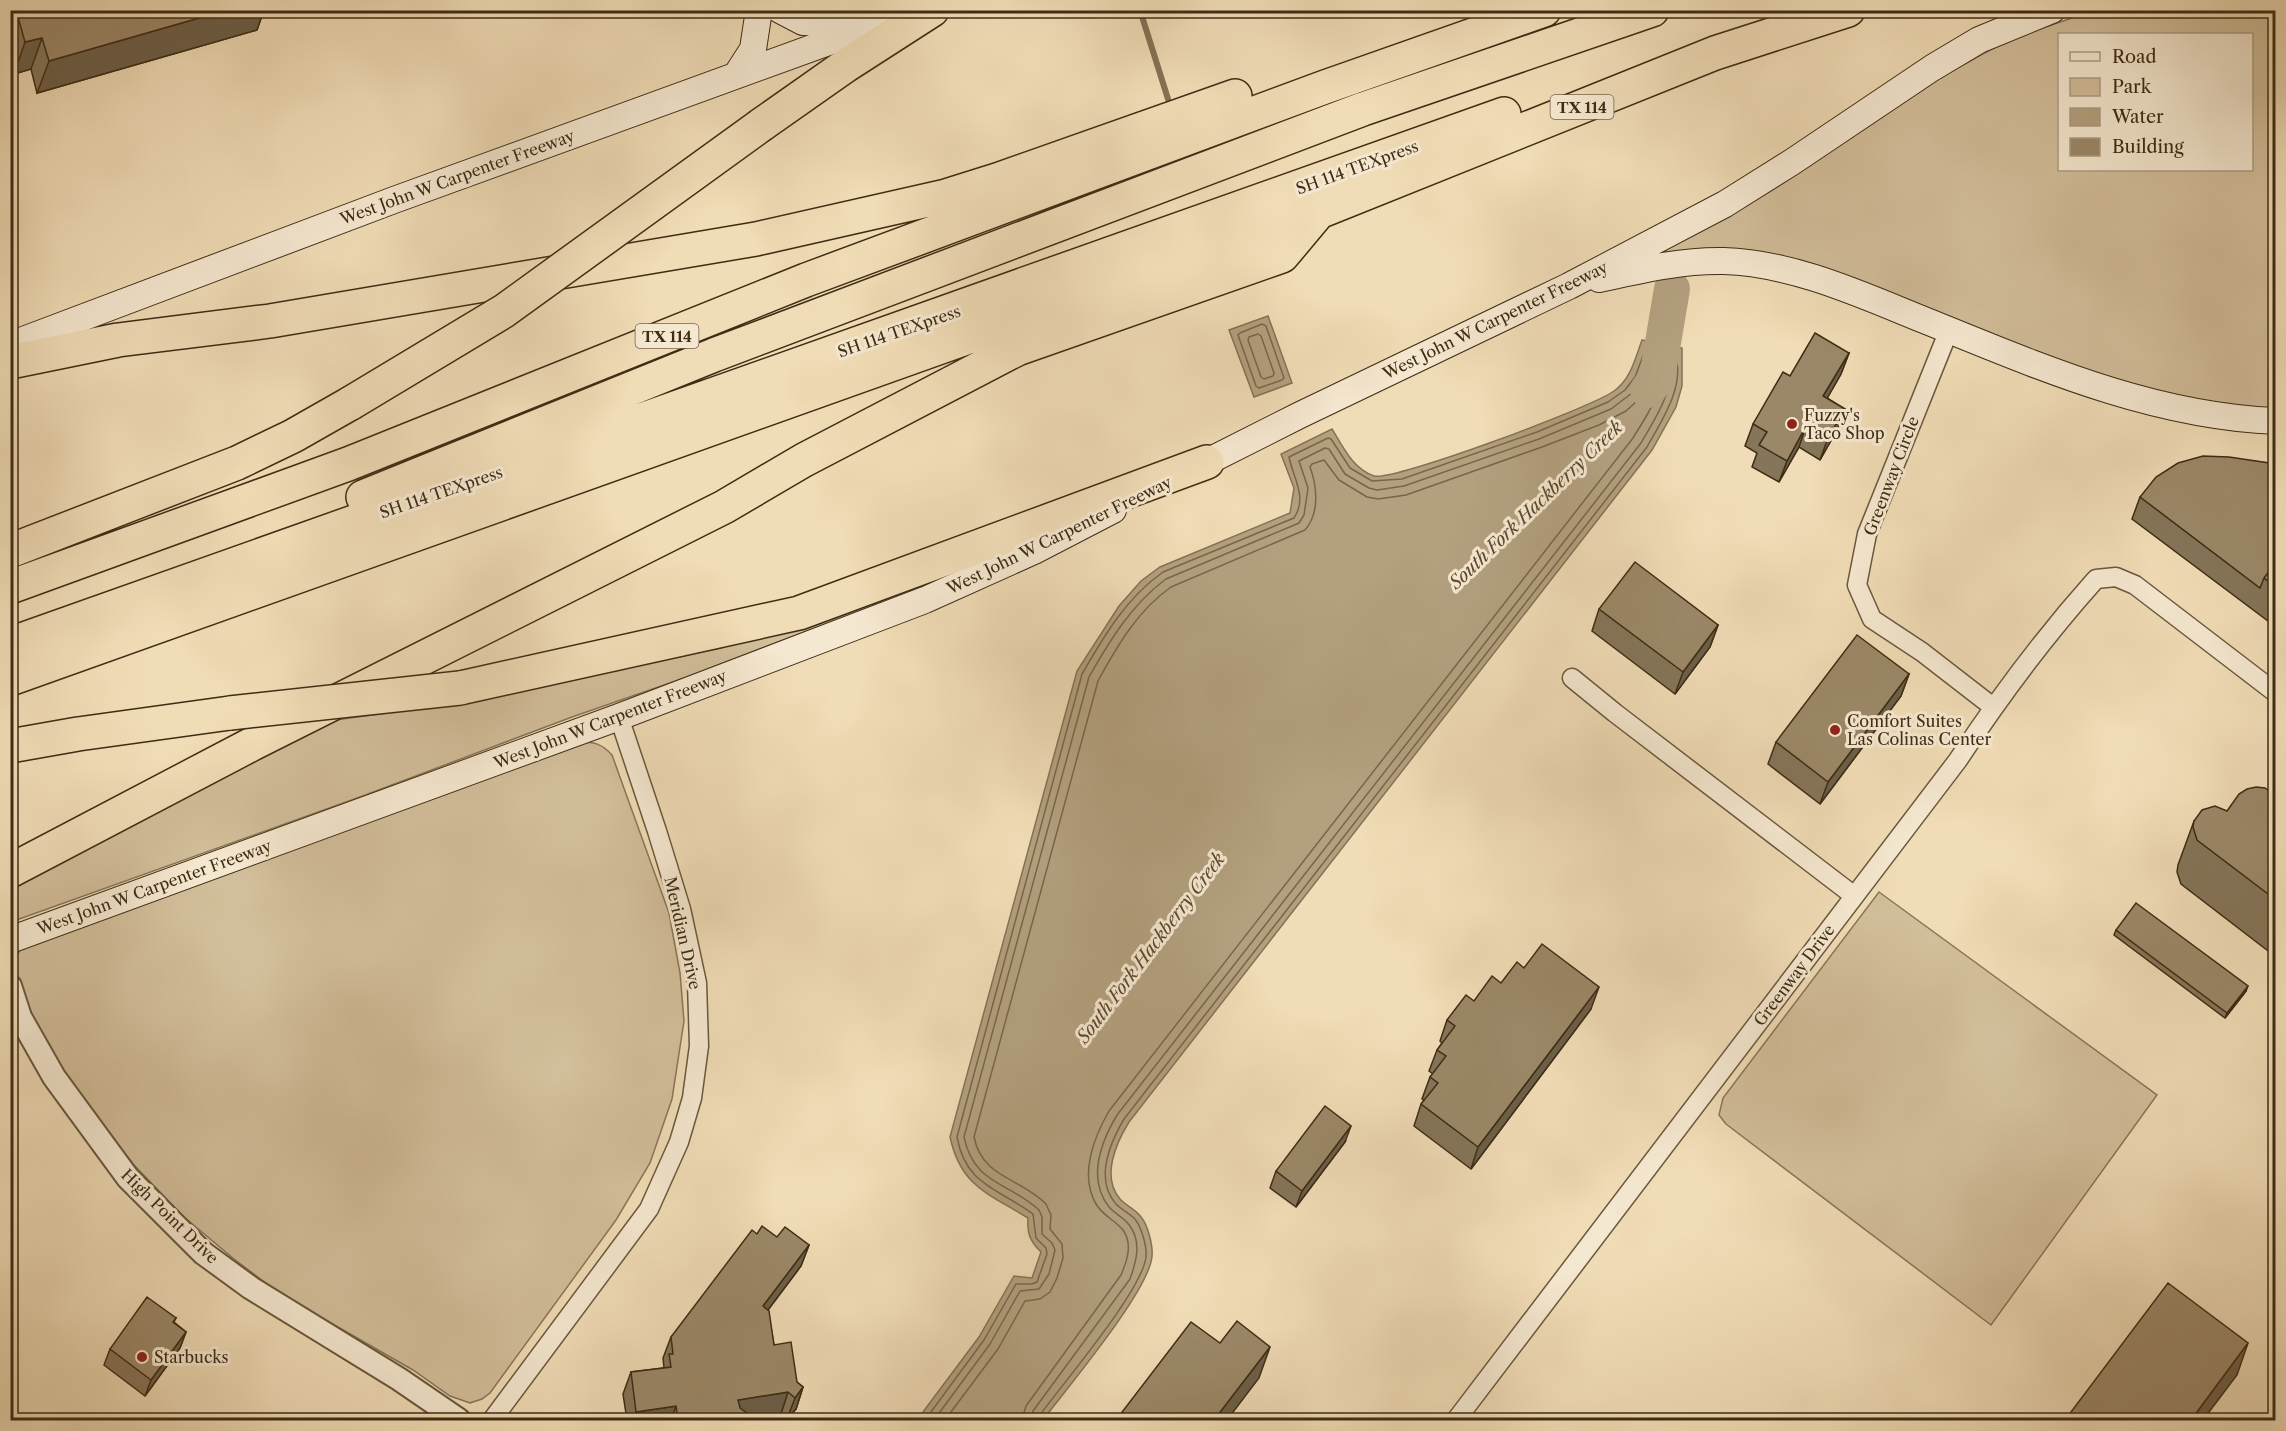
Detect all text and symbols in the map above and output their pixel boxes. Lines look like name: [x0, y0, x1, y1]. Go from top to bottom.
legend: [2058, 33, 2253, 171]
text: Road: [2112, 46, 2157, 68]
text: Park: [2112, 76, 2153, 98]
road number: TX 114: [1550, 95, 1614, 119]
text: Water: [2111, 106, 2164, 128]
street label: West John W Carpenter Freeway: [336, 125, 578, 229]
street label: SH 114 TEXpress: [1293, 136, 1421, 198]
text: Building: [2112, 136, 2184, 158]
street label: West John W Carpenter Freeway: [1378, 256, 1612, 384]
street label: SH 114 TEXpress: [835, 301, 963, 361]
road number: TX 114: [636, 324, 698, 348]
place label: Fuzzy's Taco Shop: [1804, 405, 1885, 443]
street label: Greenway Circle: [1859, 413, 1923, 539]
water label: South Fork Hackberry Creek: [1444, 416, 1628, 594]
marker: Fuzzy's Taco Shop: [1785, 417, 1799, 431]
street label: SH 114 TEXpress: [377, 462, 505, 522]
street label: West John W Carpenter Freeway: [942, 471, 1176, 599]
street label: West John W Carpenter Freeway: [490, 665, 730, 773]
place label: Comfort Suites Las Colinas Center: [1847, 711, 1992, 749]
marker: Comfort Suites Las Colinas Center: [1828, 723, 1842, 737]
street label: West John W Carpenter Freeway: [33, 835, 275, 939]
water label: South Fork Hackberry Creek: [1072, 848, 1230, 1048]
street label: Meridian Drive: [660, 875, 706, 991]
street label: Greenway Drive: [1749, 920, 1839, 1030]
street label: High Point Drive: [117, 1164, 223, 1268]
place label: Starbucks: [154, 1347, 229, 1367]
marker: Starbucks: [135, 1350, 149, 1364]

